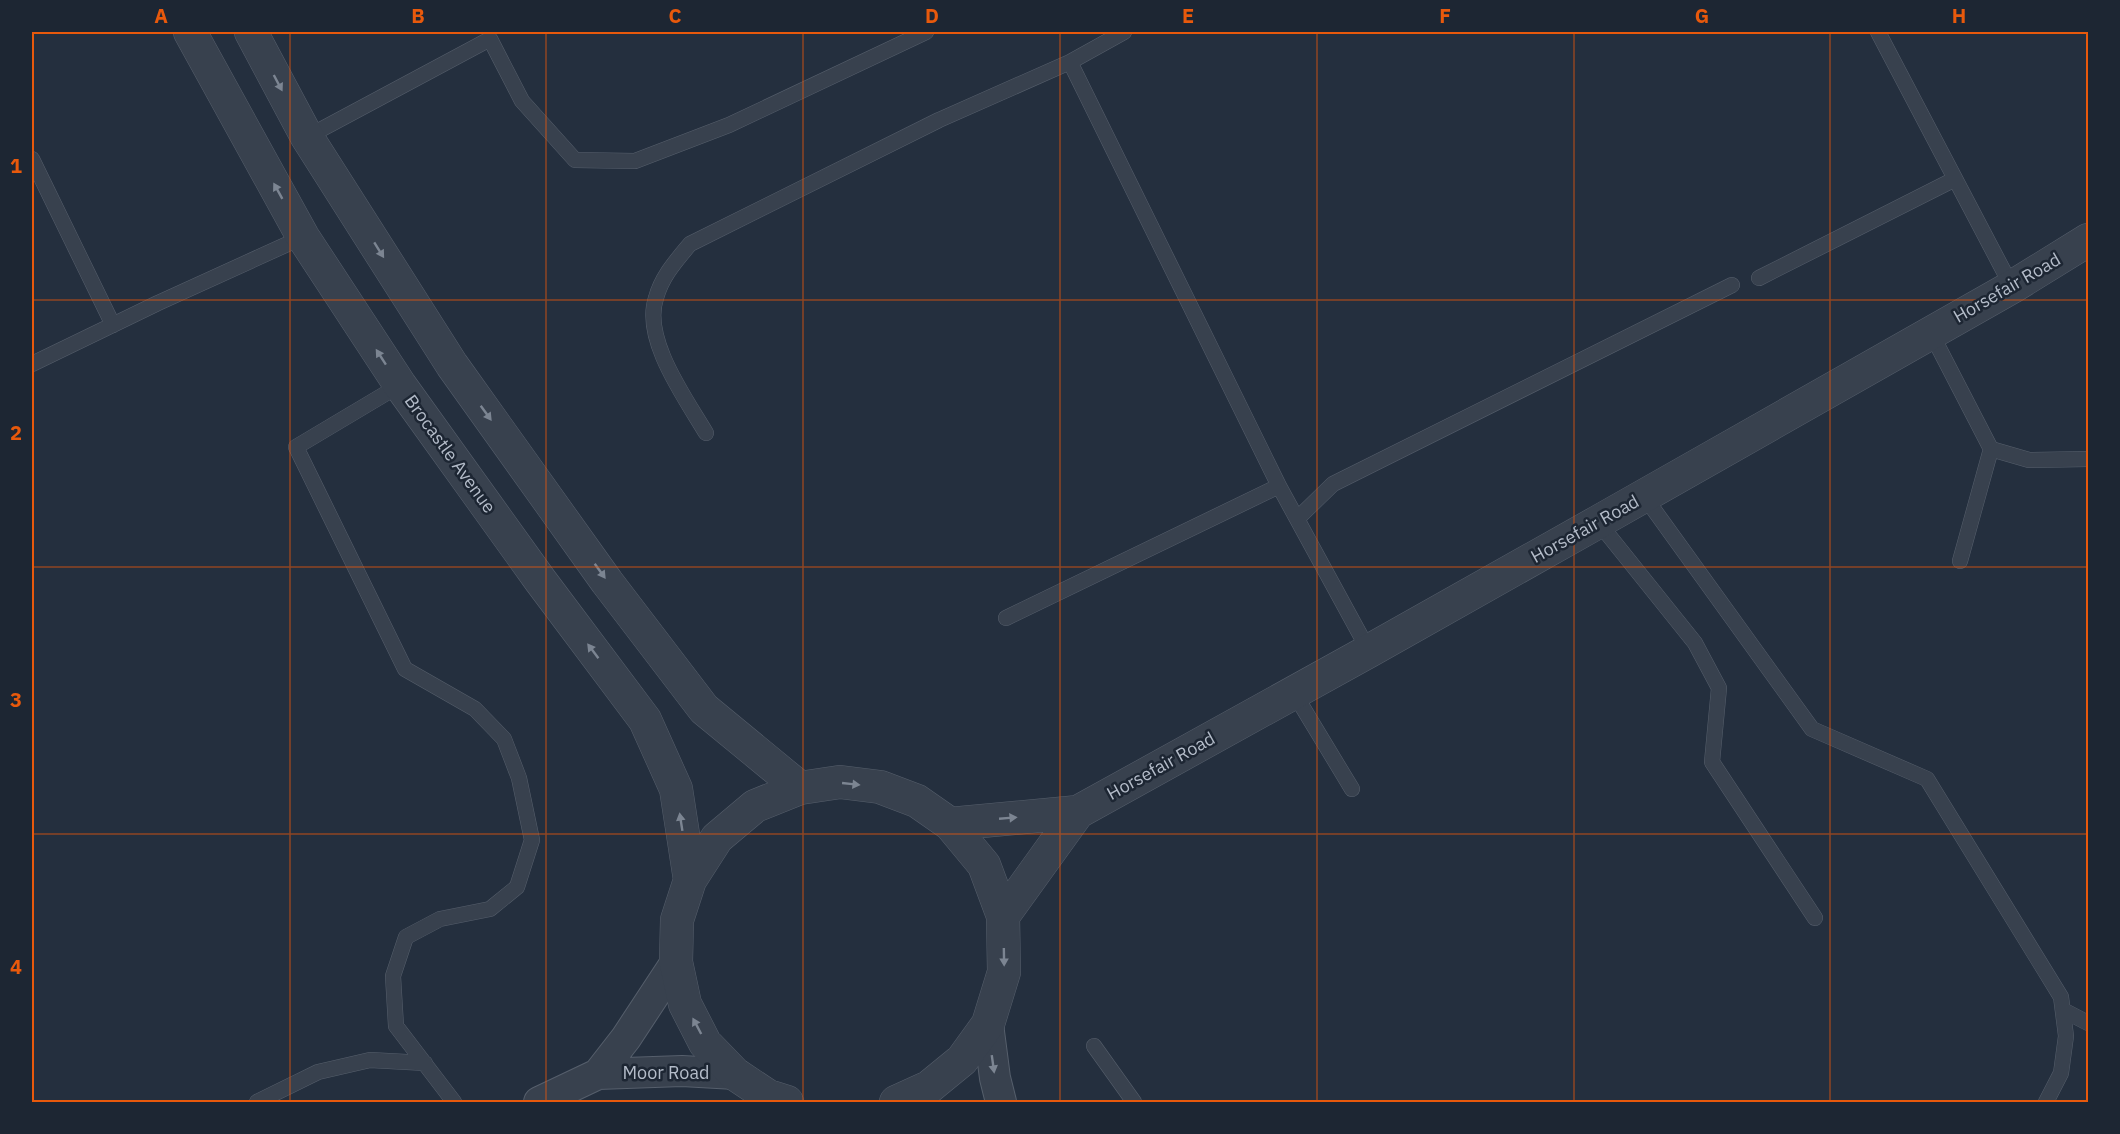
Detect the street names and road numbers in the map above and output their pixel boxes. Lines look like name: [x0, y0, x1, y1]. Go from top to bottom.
street label: Horsefair Road: [1949, 248, 2065, 328]
street label: Brocastle Avenue: [400, 390, 501, 518]
street label: Horsefair Road: [1527, 489, 1643, 568]
street label: Horsefair Road: [1103, 726, 1219, 805]
street label: Moor Road: [622, 1061, 710, 1084]

